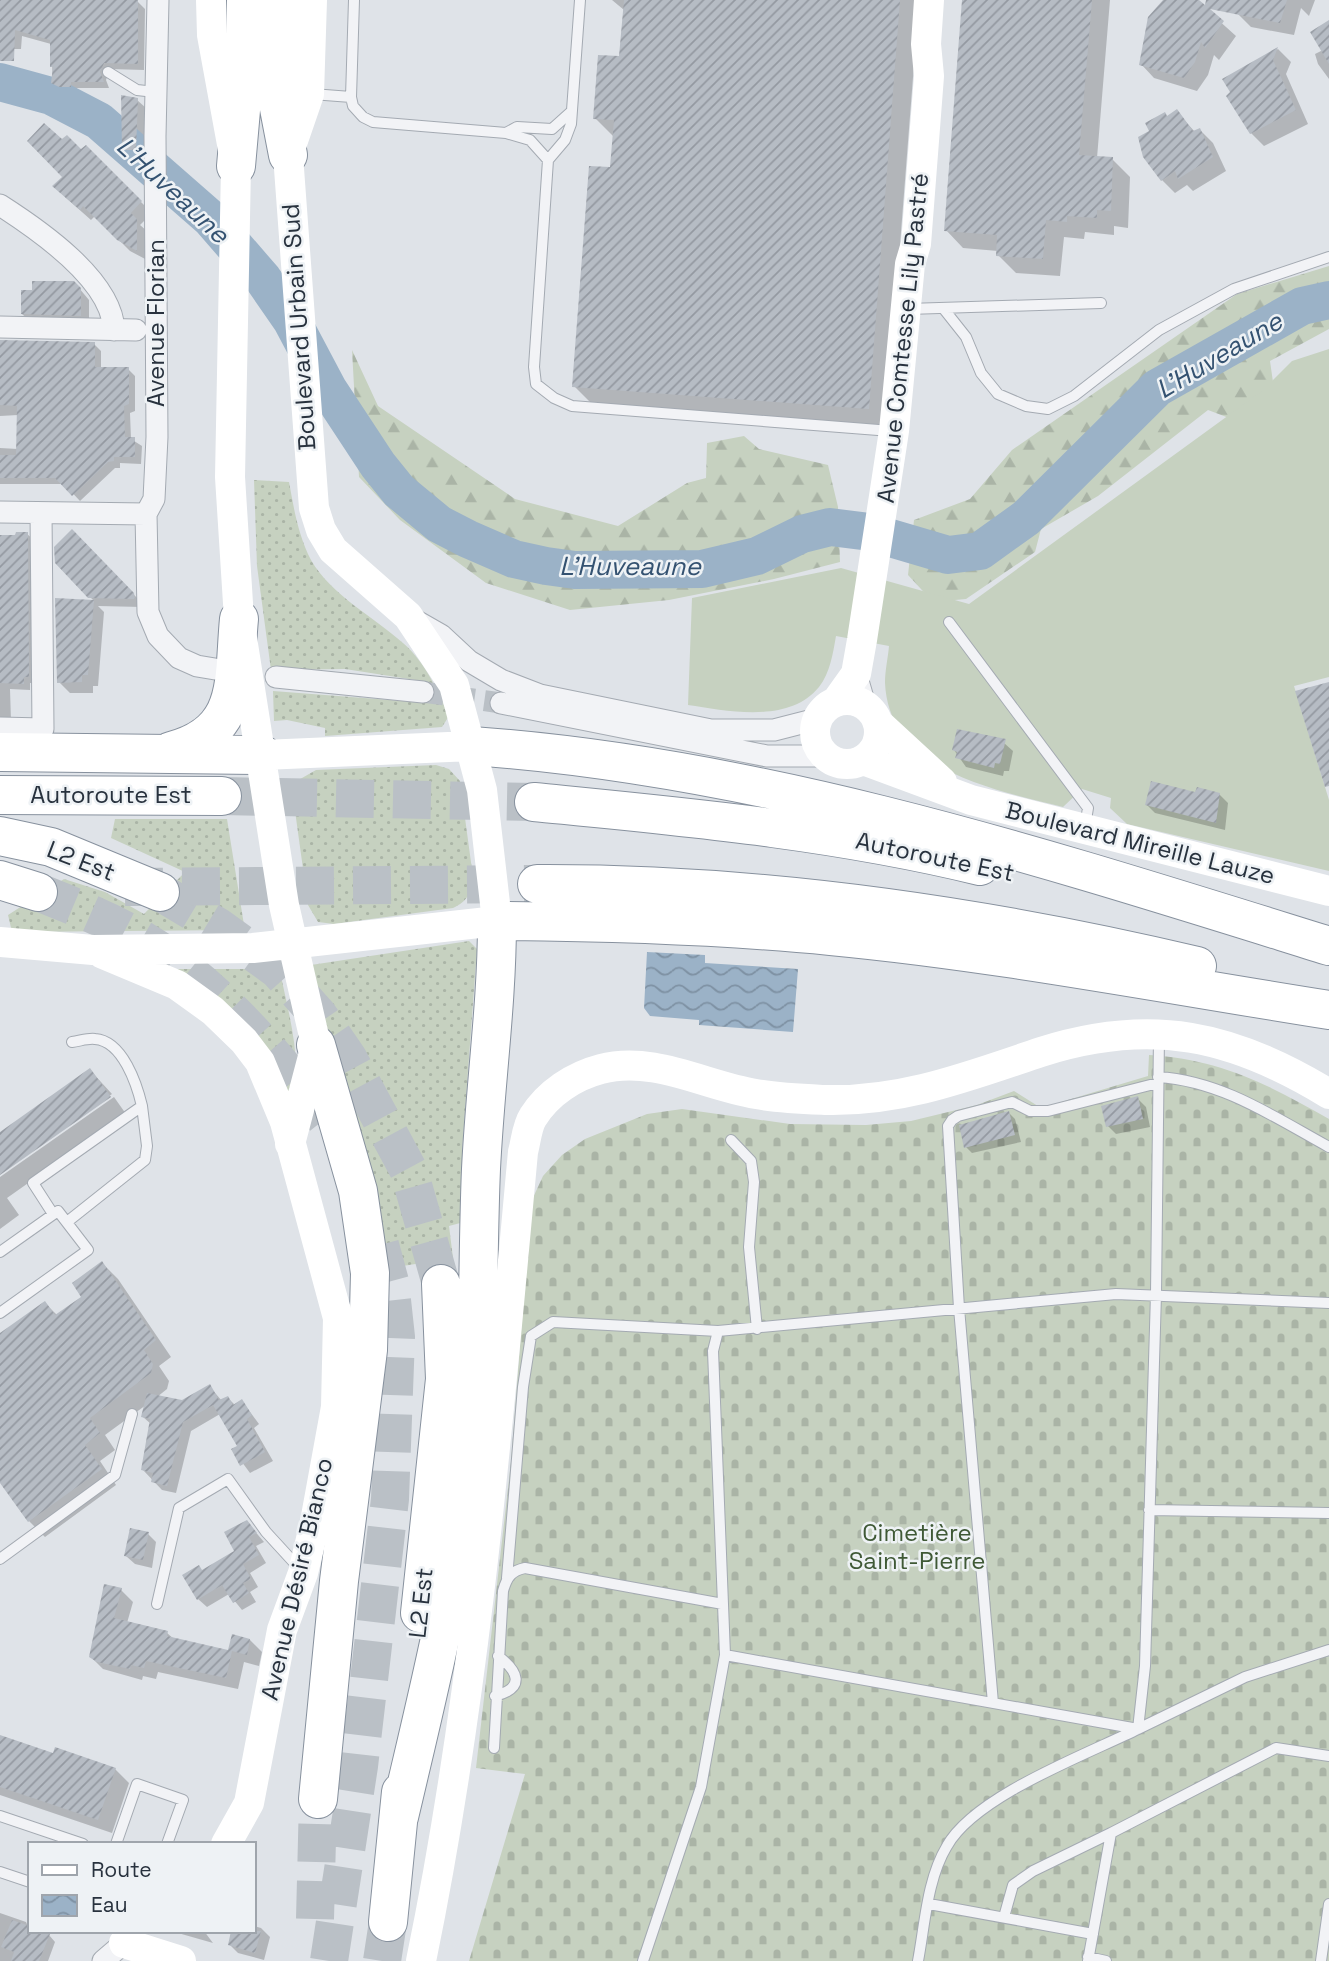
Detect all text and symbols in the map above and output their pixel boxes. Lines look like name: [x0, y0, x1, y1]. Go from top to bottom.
water label: L'Huveaune: [110, 129, 238, 252]
street label: Avenue Comtesse Lily Pastré: [870, 171, 935, 505]
street label: Boulevard Urbain Sud: [274, 203, 323, 452]
street label: Avenue Florian: [140, 239, 171, 407]
water label: L'Huveaune: [1150, 303, 1290, 406]
water label: L'Huveaune: [559, 549, 702, 583]
street label: Autoroute Est: [30, 779, 192, 810]
street label: Boulevard Mireille Lauze: [1002, 794, 1278, 891]
street label: Autoroute Est: [853, 825, 1017, 888]
street label: L2 Est: [43, 833, 120, 888]
street label: Avenue Désiré Bianco: [254, 1455, 340, 1703]
park label: Cimetière Saint-Pierre: [849, 1517, 985, 1576]
street label: L2 Est: [401, 1566, 440, 1640]
legend: [28, 1842, 256, 1933]
text: Route: [91, 1856, 152, 1883]
text: Eau: [91, 1891, 128, 1918]

